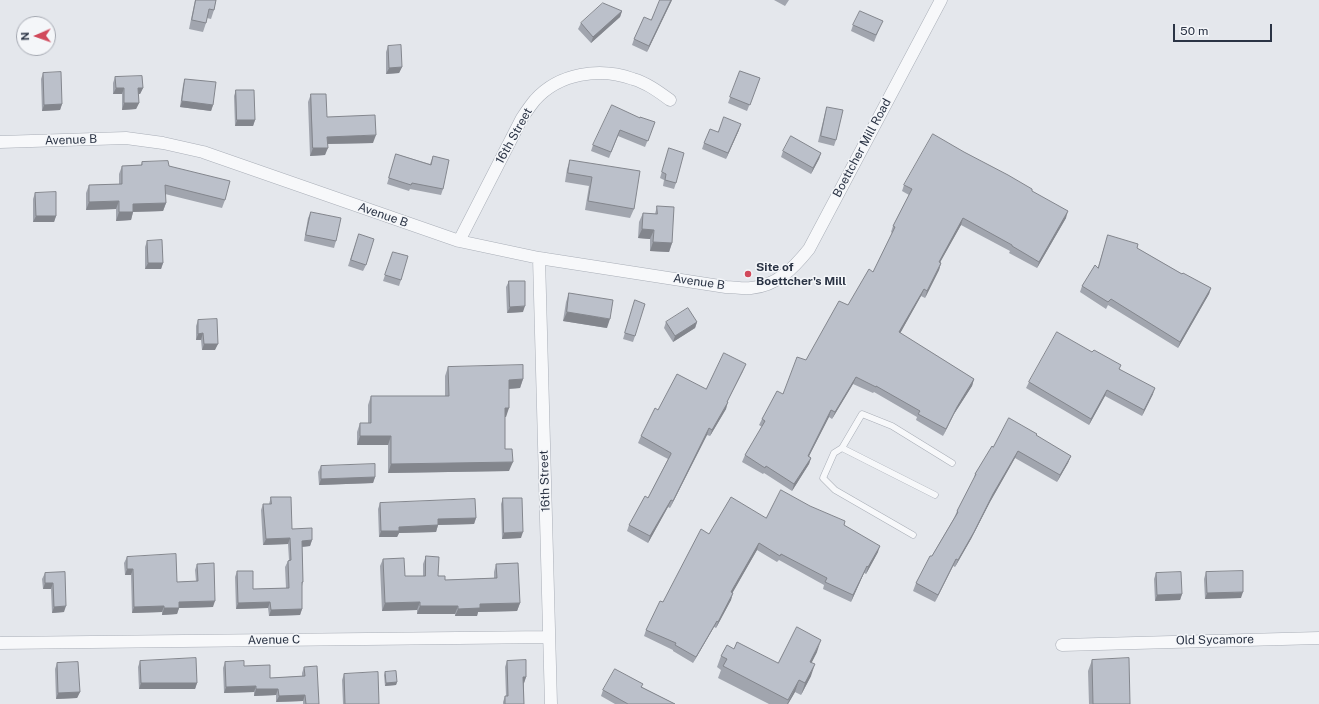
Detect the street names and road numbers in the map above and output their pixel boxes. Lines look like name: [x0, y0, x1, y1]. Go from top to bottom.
street label: Boettcher Mill Road: [830, 96, 894, 200]
street label: 16th Street: [493, 105, 535, 167]
street label: Avenue B: [45, 132, 97, 148]
street label: Avenue B: [356, 200, 410, 230]
street label: Avenue B: [672, 271, 726, 293]
street label: 16th Street: [537, 450, 553, 512]
street label: Avenue C: [248, 632, 300, 648]
street label: Old Sycamore: [1176, 632, 1254, 648]

